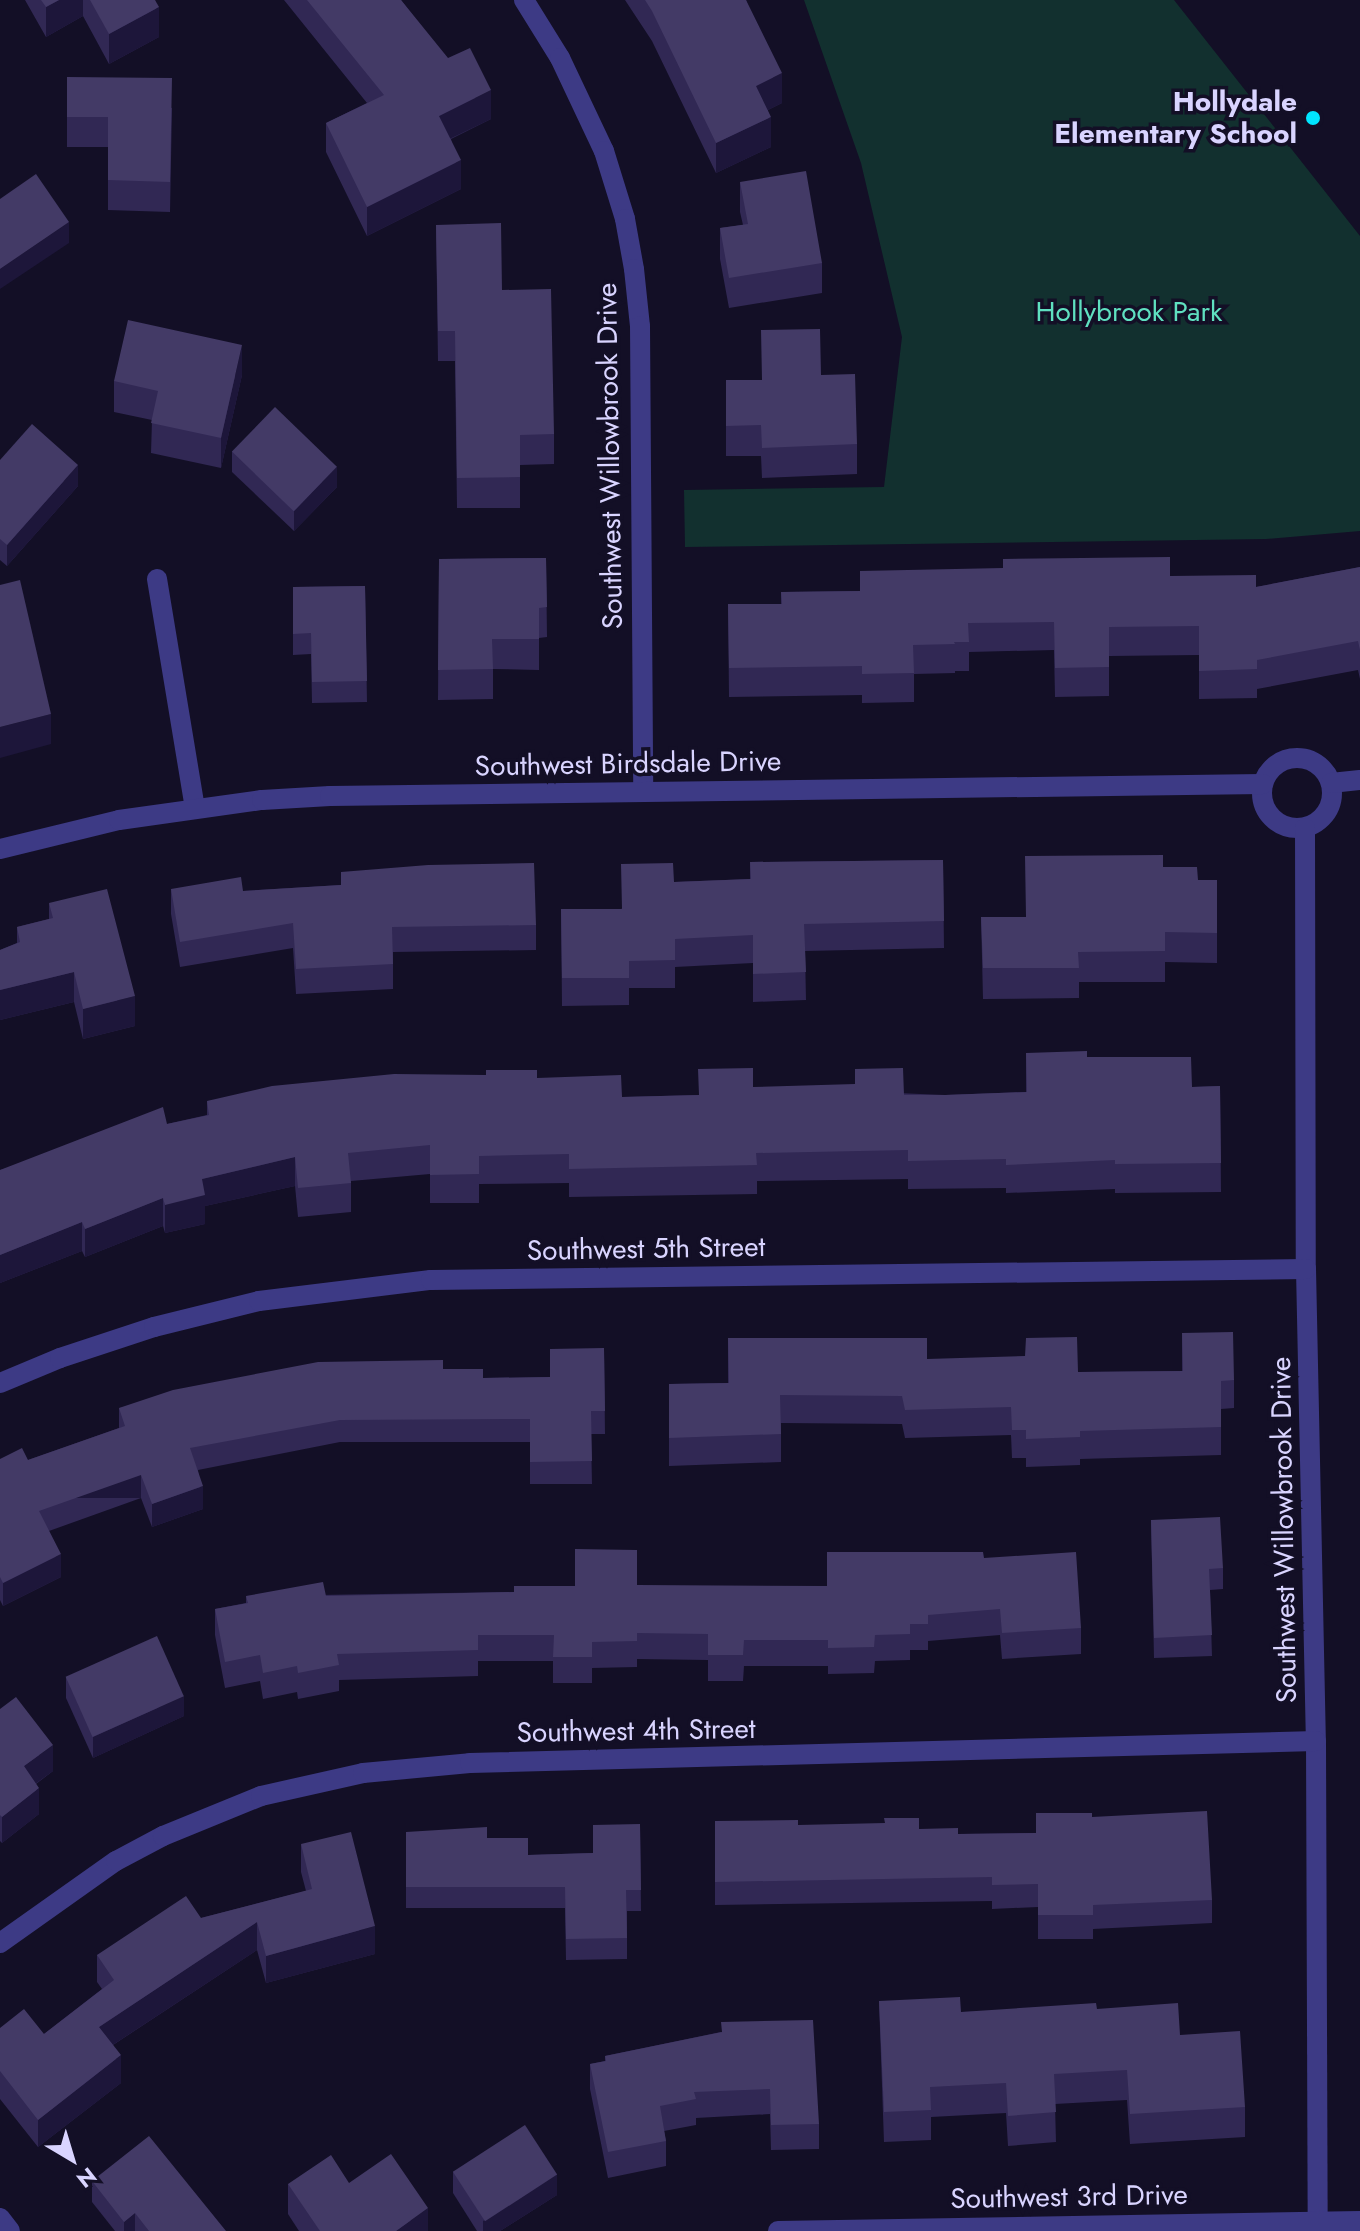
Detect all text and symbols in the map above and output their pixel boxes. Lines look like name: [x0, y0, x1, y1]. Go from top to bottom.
place label: Hollydale Elementary School: [1054, 85, 1297, 151]
marker: Hollydale Elementary School: [1304, 109, 1322, 127]
street label: Southwest Willowbrook Drive: [590, 282, 630, 630]
park label: Hollybrook Park: [1036, 295, 1222, 329]
street label: Southwest Birdsdale Drive: [474, 745, 782, 783]
street label: Southwest 5th Street: [526, 1230, 766, 1268]
street label: Southwest Willowbrook Drive: [1264, 1356, 1304, 1704]
street label: Southwest 4th Street: [516, 1712, 756, 1750]
north arrow: [32, 2119, 112, 2199]
text: N: [70, 2160, 104, 2196]
street label: Southwest 3rd Drive: [950, 2178, 1188, 2216]

